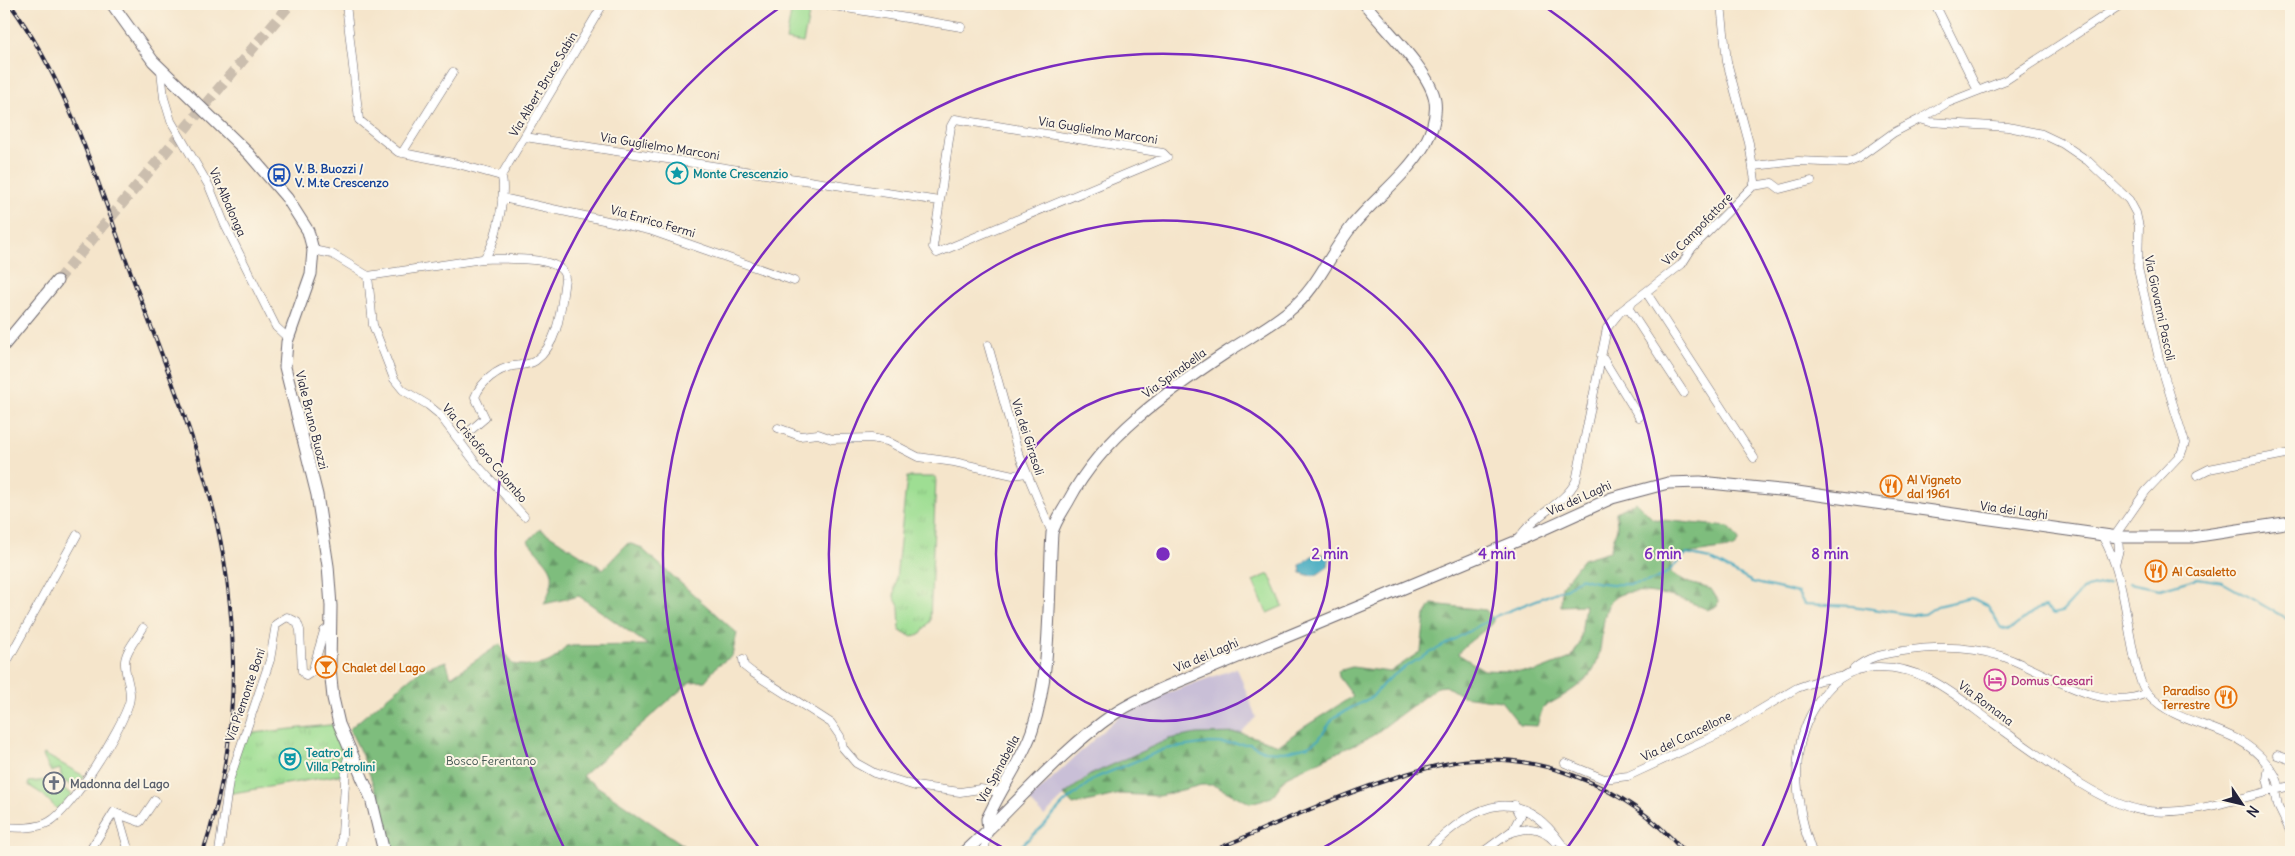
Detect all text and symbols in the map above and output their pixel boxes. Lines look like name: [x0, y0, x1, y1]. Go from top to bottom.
street label: Via Albert Bruce Sabin: [506, 29, 580, 139]
street label: Via Guglielmo Marconi: [1037, 113, 1159, 147]
street label: Via Guglielmo Marconi: [599, 129, 721, 163]
place label: V. B. Buozzi / V. M.te Crescenzo: [295, 161, 389, 190]
place icon: Monte Crescenzio: [665, 161, 689, 185]
bus stop icon: V. B. Buozzi / V. M.te Crescenzo: [267, 163, 291, 187]
street label: Via Albalonga: [206, 165, 250, 239]
place label: Monte Crescenzio: [693, 166, 788, 181]
street label: Via Campofattore: [1659, 190, 1735, 268]
street label: Via Enrico Fermi: [609, 202, 697, 240]
street label: Via Giovanni Pascoli: [2141, 254, 2179, 362]
street label: Via Spinabella: [1139, 345, 1209, 401]
street label: Viale Bruno Buozzi: [293, 369, 331, 471]
street label: Via dei Girasoli: [1009, 397, 1047, 477]
street label: Via Cristoforo Colombo: [439, 401, 531, 506]
place label: Al Vigneto dal 1961: [1907, 472, 1962, 501]
restaurant icon: Al Vigneto dal 1961: [1879, 474, 1903, 498]
street label: Via dei Laghi: [1545, 477, 1613, 519]
street label: Via dei Laghi: [1979, 498, 2049, 522]
text: 2 min: [1312, 544, 1349, 563]
text: 4 min: [1478, 544, 1516, 563]
text: 6 min: [1644, 544, 1682, 563]
text: 8 min: [1811, 544, 1849, 563]
centre of rings: [1154, 545, 1172, 563]
restaurant icon: Al Casaletto: [2144, 559, 2168, 583]
place label: Al Casaletto: [2172, 564, 2236, 579]
street label: Via dei Laghi: [1172, 635, 1240, 675]
street label: Via Piemonte Boni: [222, 646, 268, 744]
bar icon: Chalet del Lago: [314, 655, 338, 679]
place label: Chalet del Lago: [342, 660, 426, 676]
hotel icon: Domus Caesari: [1983, 668, 2007, 692]
place label: Domus Caesari: [2011, 673, 2093, 688]
street label: Via Romana: [1955, 677, 2017, 729]
place label: Paradiso Terrestre: [2162, 683, 2211, 712]
restaurant icon: Paradiso Terrestre: [2214, 685, 2238, 709]
street label: Via del Cancellone: [1638, 708, 1734, 764]
street label: Via Spinabella: [974, 732, 1022, 806]
place label: Teatro di Villa Petrolini: [306, 745, 375, 774]
theatre icon: Teatro di Villa Petrolini: [278, 747, 302, 771]
park label: Bosco Ferentano: [446, 753, 537, 768]
church icon: Madonna del Lago: [42, 771, 66, 795]
place label: Madonna del Lago: [70, 776, 170, 792]
north arrow: [2218, 778, 2268, 828]
text: N: [2242, 802, 2263, 821]

